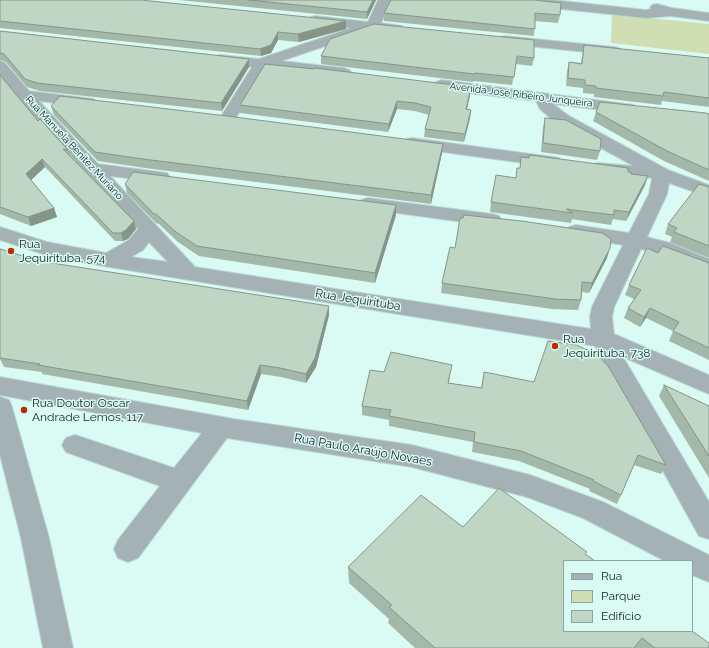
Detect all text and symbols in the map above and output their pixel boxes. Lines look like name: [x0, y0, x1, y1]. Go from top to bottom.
street label: Avenida José Ribeiro Junqueira: [449, 80, 593, 110]
street label: Rua Manuela Benitez Muriano: [23, 94, 125, 202]
place label: Rua Jequirituba, 574: [19, 237, 105, 265]
marker: Rua Jequirituba, 574: [6, 246, 16, 256]
street label: Rua Jequirituba: [314, 286, 402, 314]
place label: Rua Jequirituba, 738: [563, 332, 650, 360]
marker: Rua Jequirituba, 738: [550, 341, 560, 351]
place label: Rua Doutor Oscar Andrade Lemos, 117: [32, 396, 143, 424]
marker: Rua Doutor Oscar Andrade Lemos, 117: [19, 405, 29, 415]
street label: Rua Paulo Araújo Novaes: [293, 431, 433, 469]
legend: [563, 560, 693, 632]
text: Rua: [601, 569, 622, 583]
text: Parque: [601, 589, 641, 603]
text: Edifício: [601, 609, 641, 623]

